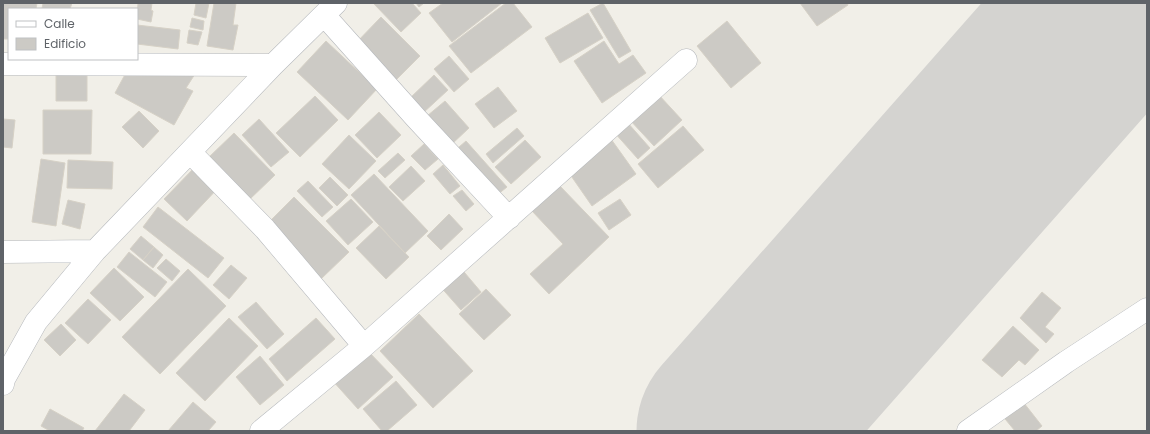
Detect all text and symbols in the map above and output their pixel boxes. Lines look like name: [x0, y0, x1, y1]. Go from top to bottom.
legend: [8, 8, 138, 60]
text: Calle: [44, 15, 75, 32]
text: Edificio: [44, 35, 86, 52]

